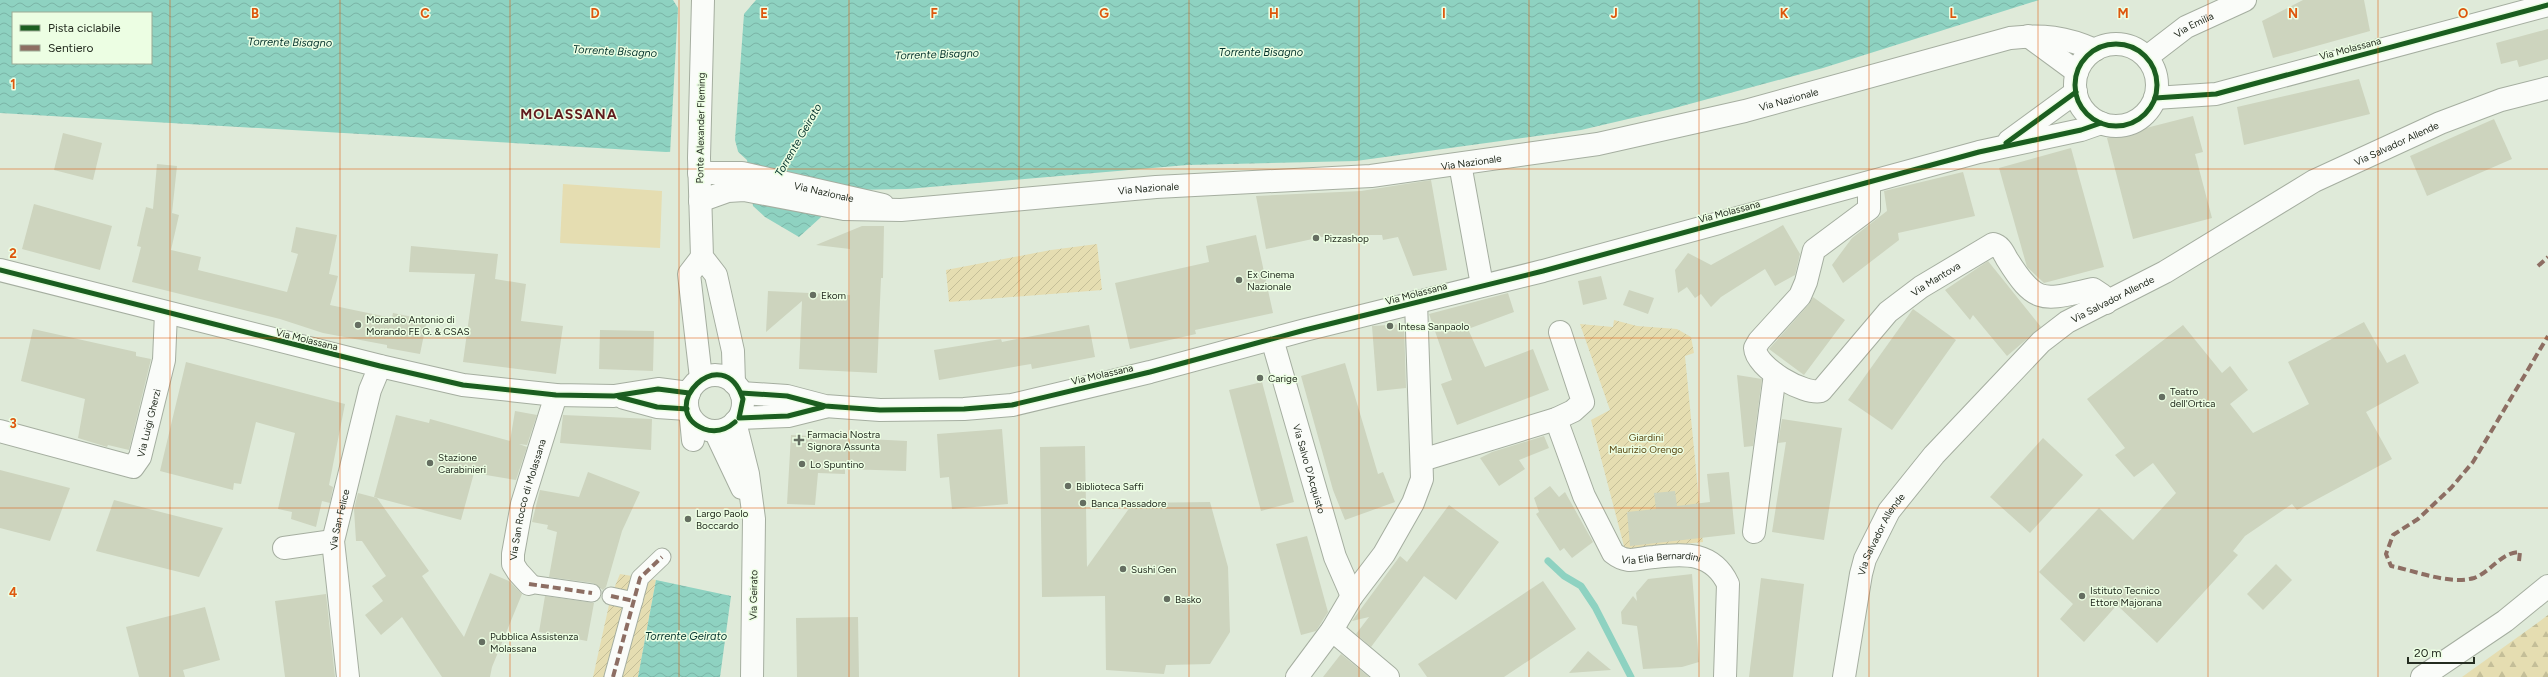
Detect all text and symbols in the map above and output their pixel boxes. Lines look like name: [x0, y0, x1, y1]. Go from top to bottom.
text: B: [251, 6, 259, 21]
text: C: [420, 6, 430, 21]
text: D: [590, 6, 600, 21]
text: E: [760, 6, 768, 21]
text: F: [930, 6, 938, 21]
text: G: [1099, 6, 1109, 21]
text: H: [1269, 6, 1279, 21]
text: I: [1442, 6, 1446, 21]
text: J: [1610, 6, 1618, 21]
text: K: [1780, 6, 1789, 21]
text: L: [1950, 6, 1957, 21]
text: M: [2117, 6, 2129, 21]
text: N: [2288, 6, 2298, 21]
text: O: [2458, 6, 2468, 21]
street label: Via Emilia: [2171, 9, 2216, 41]
legend: [12, 12, 152, 64]
text: Pista ciclabile: [48, 21, 121, 35]
street label: Via Molassana: [2318, 34, 2382, 63]
water label: Torrente Bisagno: [248, 35, 333, 50]
text: Sentiero: [48, 41, 94, 55]
water label: Torrente Bisagno: [573, 43, 658, 60]
water label: Torrente Bisagno: [1219, 46, 1304, 59]
water label: Torrente Bisagno: [895, 47, 980, 62]
street label: Ponte Alexander Fleming: [693, 72, 708, 184]
text: 1: [10, 77, 16, 92]
street label: Via Nazionale: [1758, 85, 1820, 114]
water label: Torrente Geirato: [772, 101, 825, 179]
district label: MOLASSANA: [520, 106, 618, 123]
street label: Via Salvador Allende: [2352, 118, 2441, 169]
street label: Via Nazionale: [1440, 152, 1503, 173]
street label: Via Nazionale: [793, 179, 856, 205]
street label: Via Nazionale: [1117, 180, 1180, 197]
street label: Via Molassana: [1697, 197, 1761, 226]
place label: Pizzashop: [1324, 232, 1369, 245]
marker: Pizzashop: [1311, 233, 1321, 243]
text: 2: [9, 246, 17, 261]
street label: Via Mantova: [1908, 259, 1963, 299]
place label: Ex Cinema Nazionale: [1247, 268, 1294, 293]
street label: Via Salvador Allende: [2069, 272, 2157, 326]
marker: Ex Cinema Nazionale: [1234, 275, 1244, 285]
street label: Via Molassana: [1384, 279, 1448, 308]
place label: Ekom: [821, 289, 846, 302]
marker: Ekom: [808, 290, 818, 300]
place label: Morando Antonio di Morando FE G. & CSAS: [366, 313, 470, 338]
marker: Morando Antonio di Morando FE G. & CSAS: [353, 320, 363, 330]
place label: Intesa Sanpaolo: [1398, 320, 1470, 333]
marker: Intesa Sanpaolo: [1385, 321, 1395, 331]
street label: Via Molassana: [275, 325, 339, 353]
street label: Via Molassana: [1070, 361, 1135, 388]
place label: Carige: [1268, 372, 1298, 385]
marker: Carige: [1255, 373, 1265, 383]
place label: Teatro dell'Ortica: [2170, 385, 2215, 410]
street label: Via Luigi Gherzi: [134, 388, 164, 459]
marker: Teatro dell'Ortica: [2157, 392, 2167, 402]
text: 3: [9, 416, 17, 431]
street label: Via Salvo D'Acquisto: [1290, 423, 1328, 515]
place label: Farmacia Nostra Signora Assunta: [807, 428, 880, 453]
park label: Giardini Maurizio Orengo: [1609, 431, 1683, 456]
marker: Farmacia Nostra Signora Assunta: [794, 435, 804, 445]
street label: Via San Rocco di Molassana: [507, 437, 549, 560]
place label: Stazione Carabinieri: [438, 451, 486, 476]
marker: Stazione Carabinieri: [425, 458, 435, 468]
place label: Lo Spuntino: [810, 458, 864, 471]
marker: Lo Spuntino: [797, 459, 807, 469]
place label: Biblioteca Saffi: [1076, 480, 1144, 493]
marker: Biblioteca Saffi: [1063, 481, 1073, 491]
street label: Via San Felice: [327, 487, 353, 551]
street label: Via Salvador Allende: [1855, 490, 1908, 577]
place label: Banca Passadore: [1091, 497, 1167, 510]
marker: Banca Passadore: [1078, 498, 1088, 508]
place label: Largo Paolo Boccardo: [696, 507, 749, 532]
marker: Largo Paolo Boccardo: [683, 514, 693, 524]
street label: Via Elia Bernardini: [1620, 549, 1703, 567]
place label: Sushi Gen: [1131, 563, 1177, 576]
marker: Sushi Gen: [1118, 564, 1128, 574]
street label: Via Geirato: [747, 570, 760, 620]
place label: Istituto Tecnico Ettore Majorana: [2090, 584, 2162, 609]
text: 4: [9, 585, 17, 600]
marker: Istituto Tecnico Ettore Majorana: [2077, 591, 2087, 601]
place label: Basko: [1175, 593, 1202, 606]
marker: Basko: [1162, 594, 1172, 604]
place label: Pubblica Assistenza Molassana: [490, 630, 578, 655]
water label: Torrente Geirato: [645, 630, 728, 643]
marker: Pubblica Assistenza Molassana: [477, 637, 487, 647]
scale bar: [2408, 639, 2474, 665]
text: 20 m: [2414, 646, 2442, 660]

